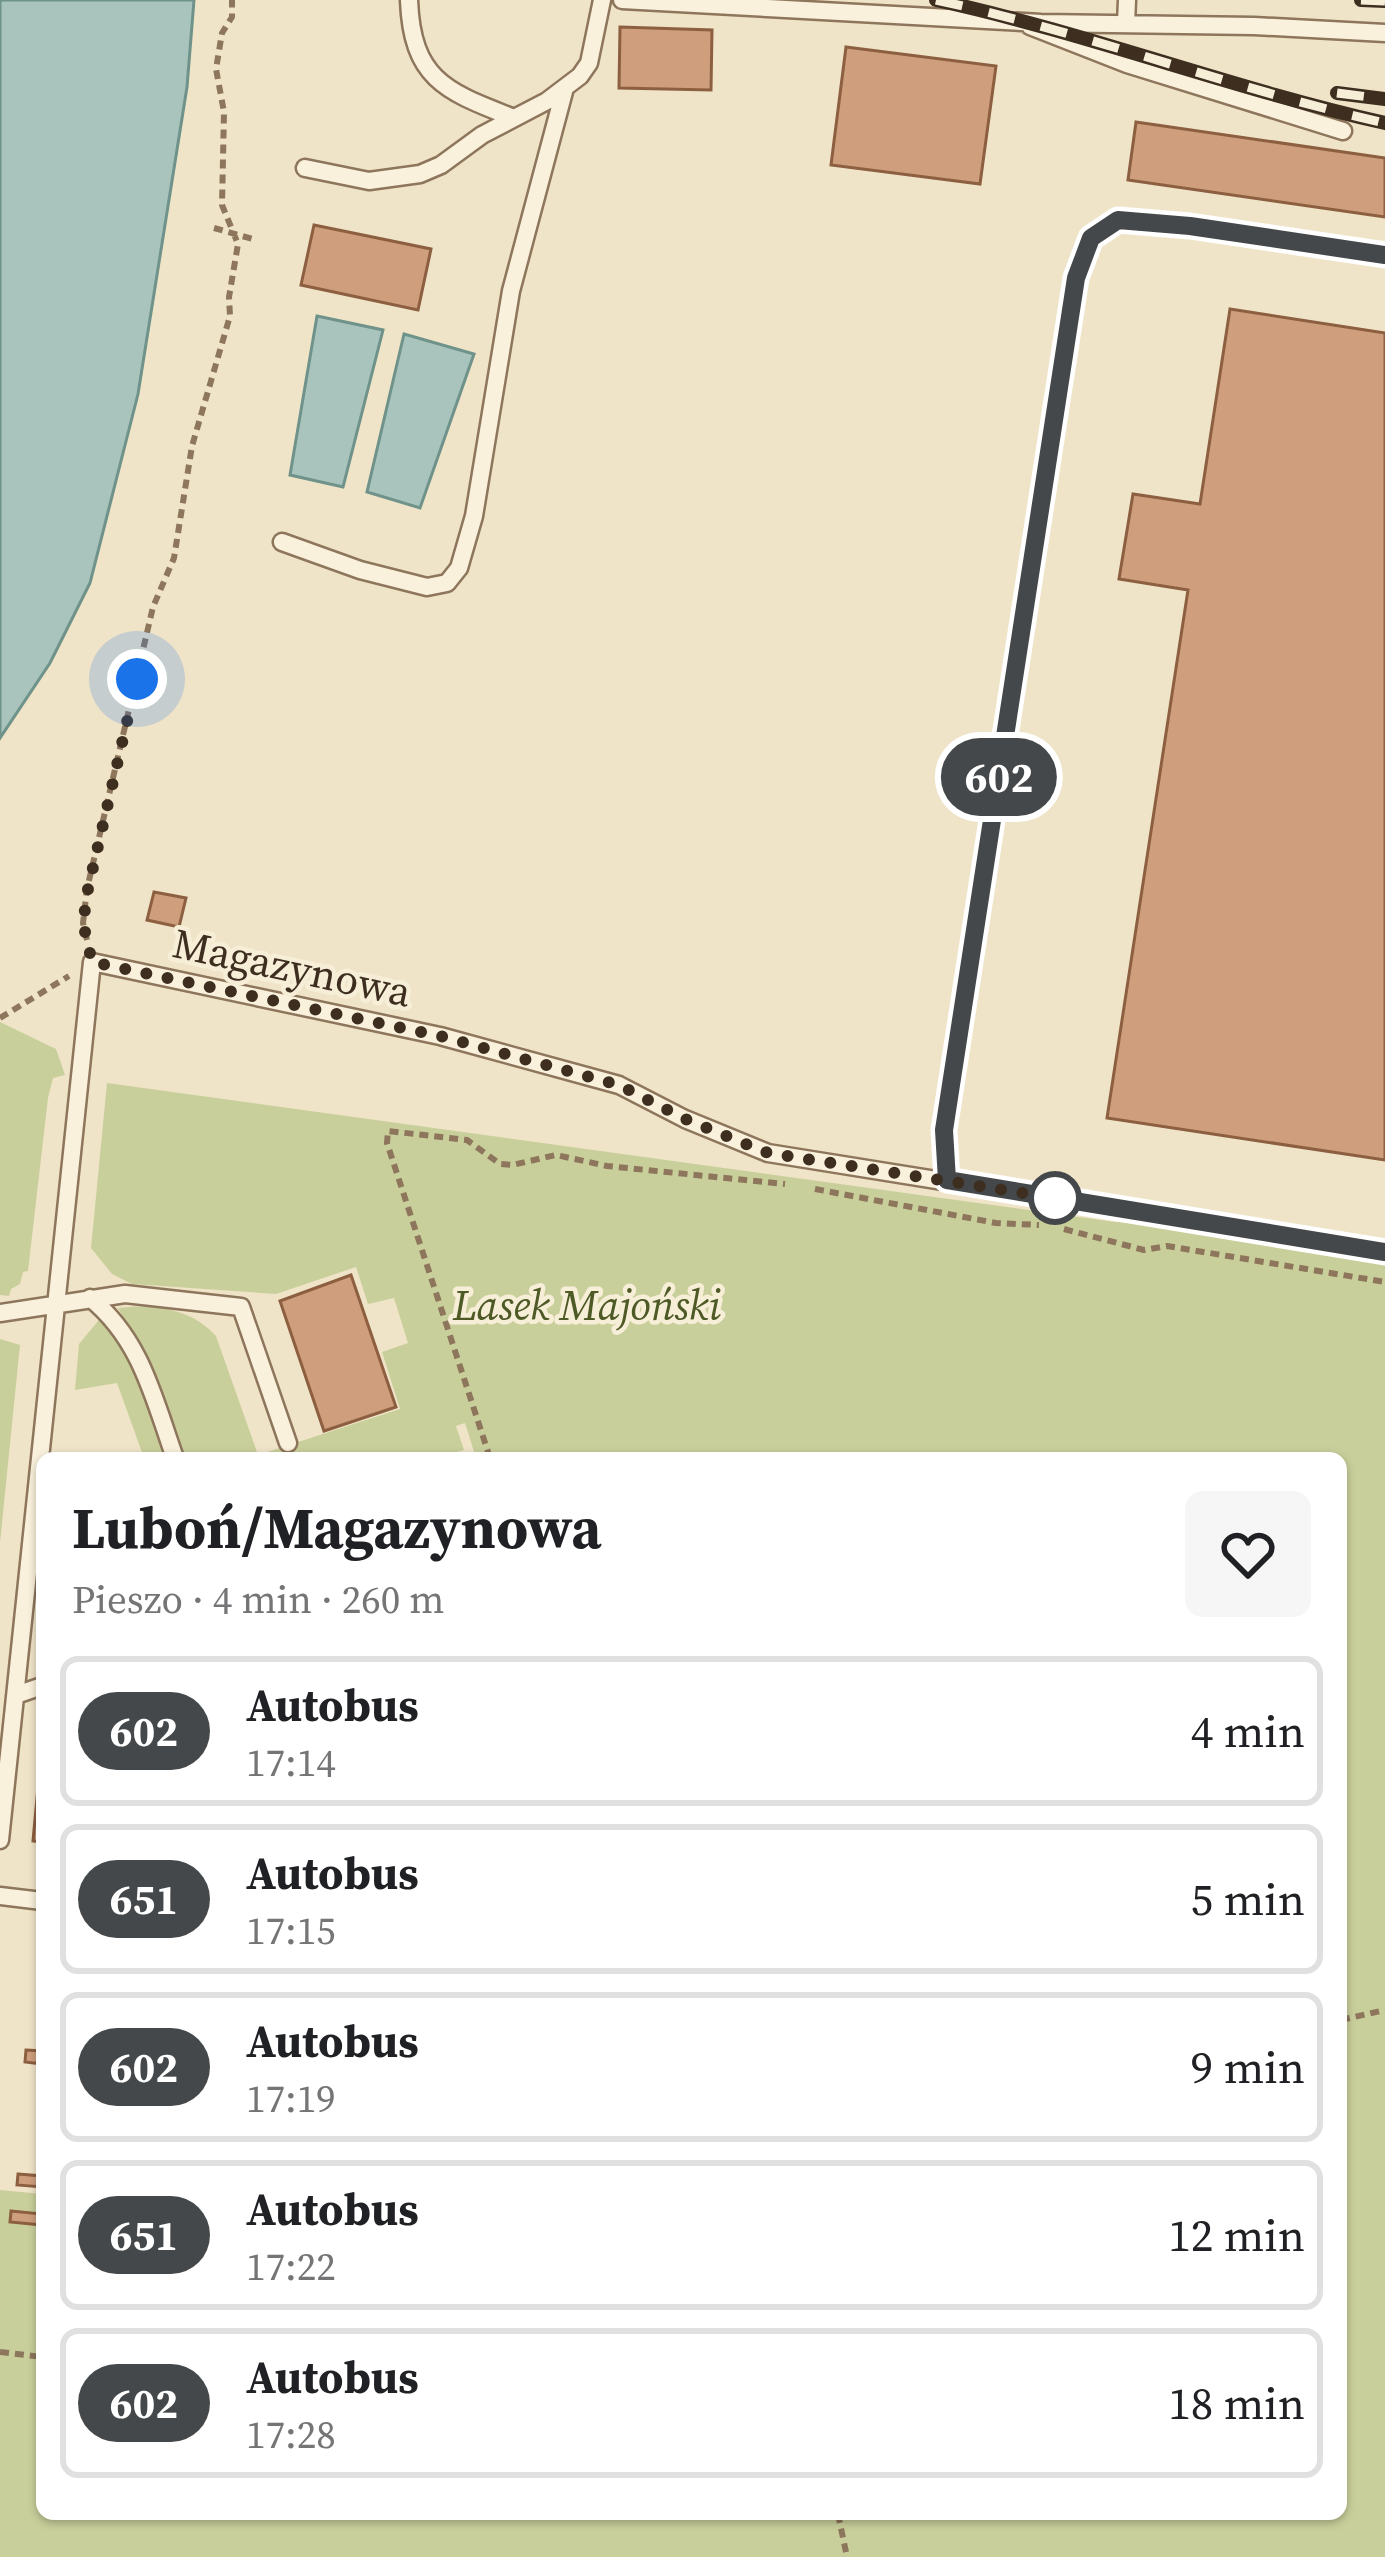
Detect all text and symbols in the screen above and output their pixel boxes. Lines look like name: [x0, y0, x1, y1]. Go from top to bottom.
your location: [107, 649, 167, 709]
line badge: 602: [930, 738, 1068, 816]
text: 602: [965, 748, 1033, 806]
street label: Magazynowa: [167, 913, 417, 1021]
unlabelled marker: [1030, 1173, 1080, 1223]
park label: Lasek Majoński: [452, 1276, 721, 1334]
text: Luboń/Magazynowa: [72, 1489, 601, 1567]
button: heart: [1185, 1491, 1311, 1617]
text: Pieszo · 4 min · 260 m: [72, 1573, 444, 1626]
text: Autobus: [246, 1674, 419, 1736]
text: 4 min: [1191, 1700, 1305, 1762]
text: 602: [110, 1702, 178, 1760]
text: 17:14: [246, 1736, 336, 1789]
text: Autobus: [246, 1842, 419, 1904]
text: 5 min: [1191, 1868, 1305, 1930]
text: 651: [110, 1870, 178, 1928]
text: 17:15: [246, 1904, 336, 1957]
text: Autobus: [246, 2010, 419, 2072]
text: 9 min: [1191, 2036, 1305, 2098]
text: 602: [110, 2038, 178, 2096]
text: 17:19: [246, 2072, 336, 2125]
text: Autobus: [246, 2178, 419, 2240]
text: 12 min: [1168, 2204, 1305, 2266]
text: 651: [110, 2206, 178, 2264]
text: 17:22: [246, 2240, 336, 2293]
text: Autobus: [246, 2346, 419, 2408]
text: 18 min: [1168, 2372, 1305, 2434]
text: 602: [110, 2374, 178, 2432]
text: 17:28: [246, 2408, 336, 2461]

